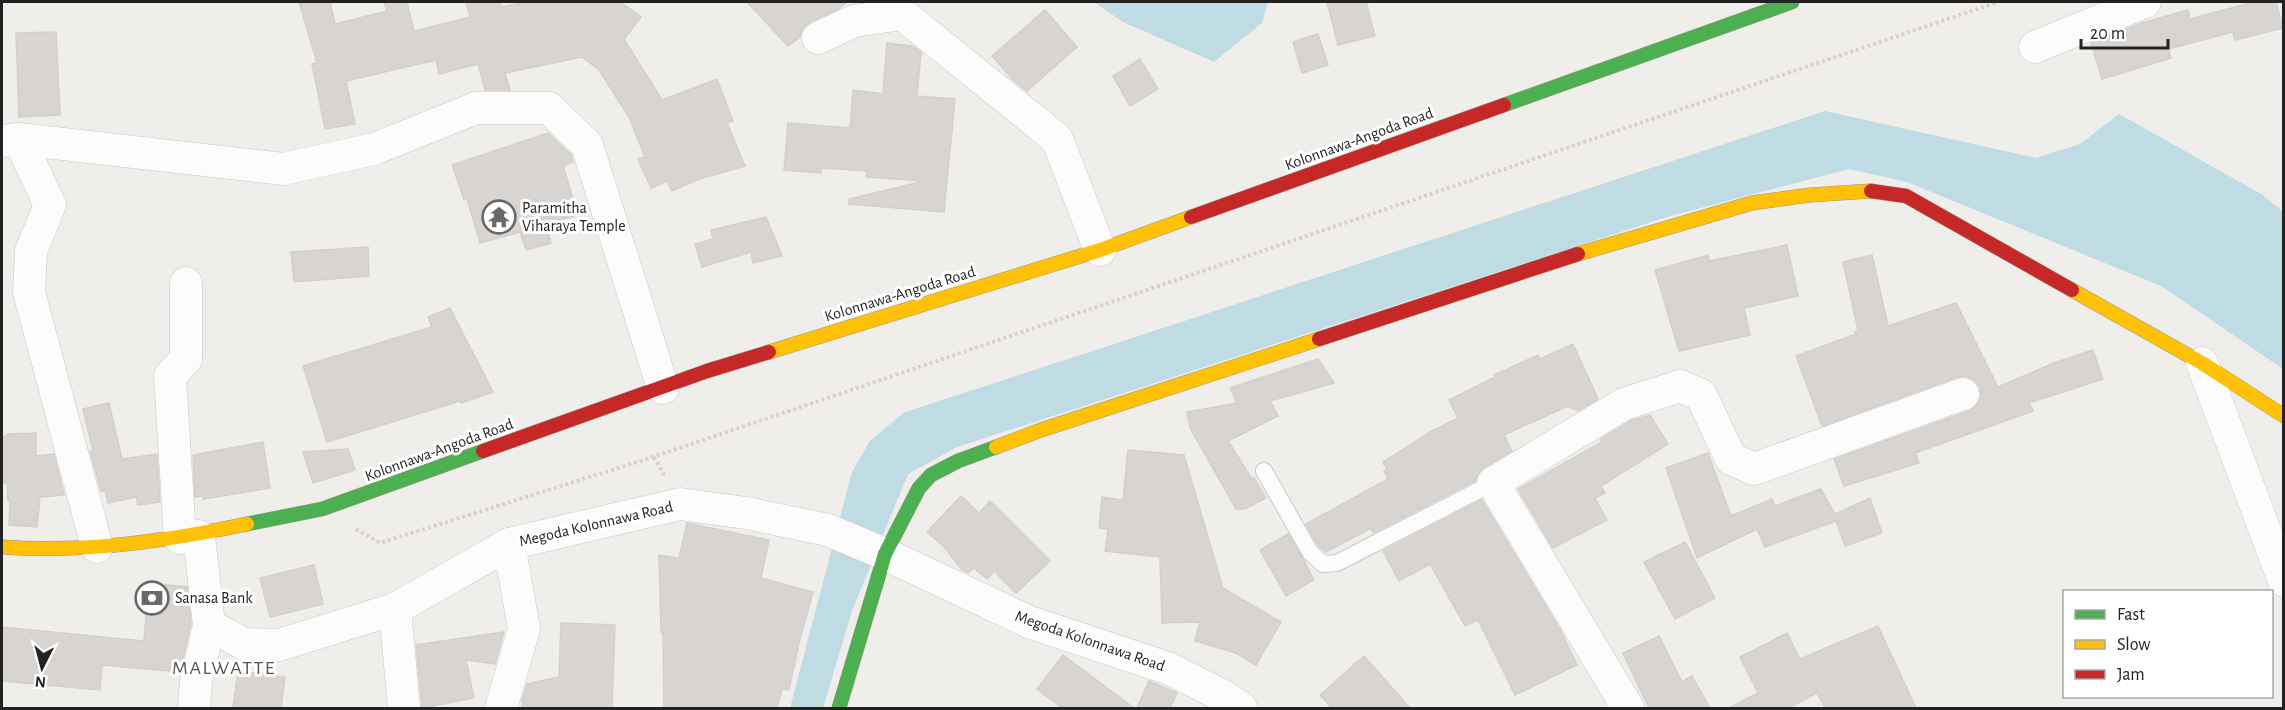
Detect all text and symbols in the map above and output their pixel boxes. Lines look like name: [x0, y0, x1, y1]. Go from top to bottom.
scale bar: [2081, 12, 2168, 50]
text: 20 m: [2090, 25, 2125, 43]
street label: Kolonnawa-Angoda Road: [1283, 105, 1435, 173]
temple icon: Paramitha Viharaya Temple: [481, 199, 517, 235]
place label: Paramitha Viharaya Temple: [522, 200, 626, 235]
street label: Kolonnawa-Angoda Road: [823, 263, 977, 325]
street label: Kolonnawa-Angoda Road: [363, 416, 515, 484]
street label: Megoda Kolonnawa Road: [518, 499, 674, 549]
bank icon: Sanasa Bank: [134, 580, 170, 616]
place label: Sanasa Bank: [175, 590, 253, 606]
legend: [2063, 590, 2273, 698]
text: Fast: [2117, 606, 2145, 624]
street label: Megoda Kolonnawa Road: [1013, 608, 1167, 674]
text: Slow: [2117, 636, 2150, 654]
north arrow: [12, 638, 72, 698]
district label: MALWATTE: [172, 658, 276, 678]
text: Jam: [2117, 666, 2145, 684]
text: N: [34, 673, 47, 690]

